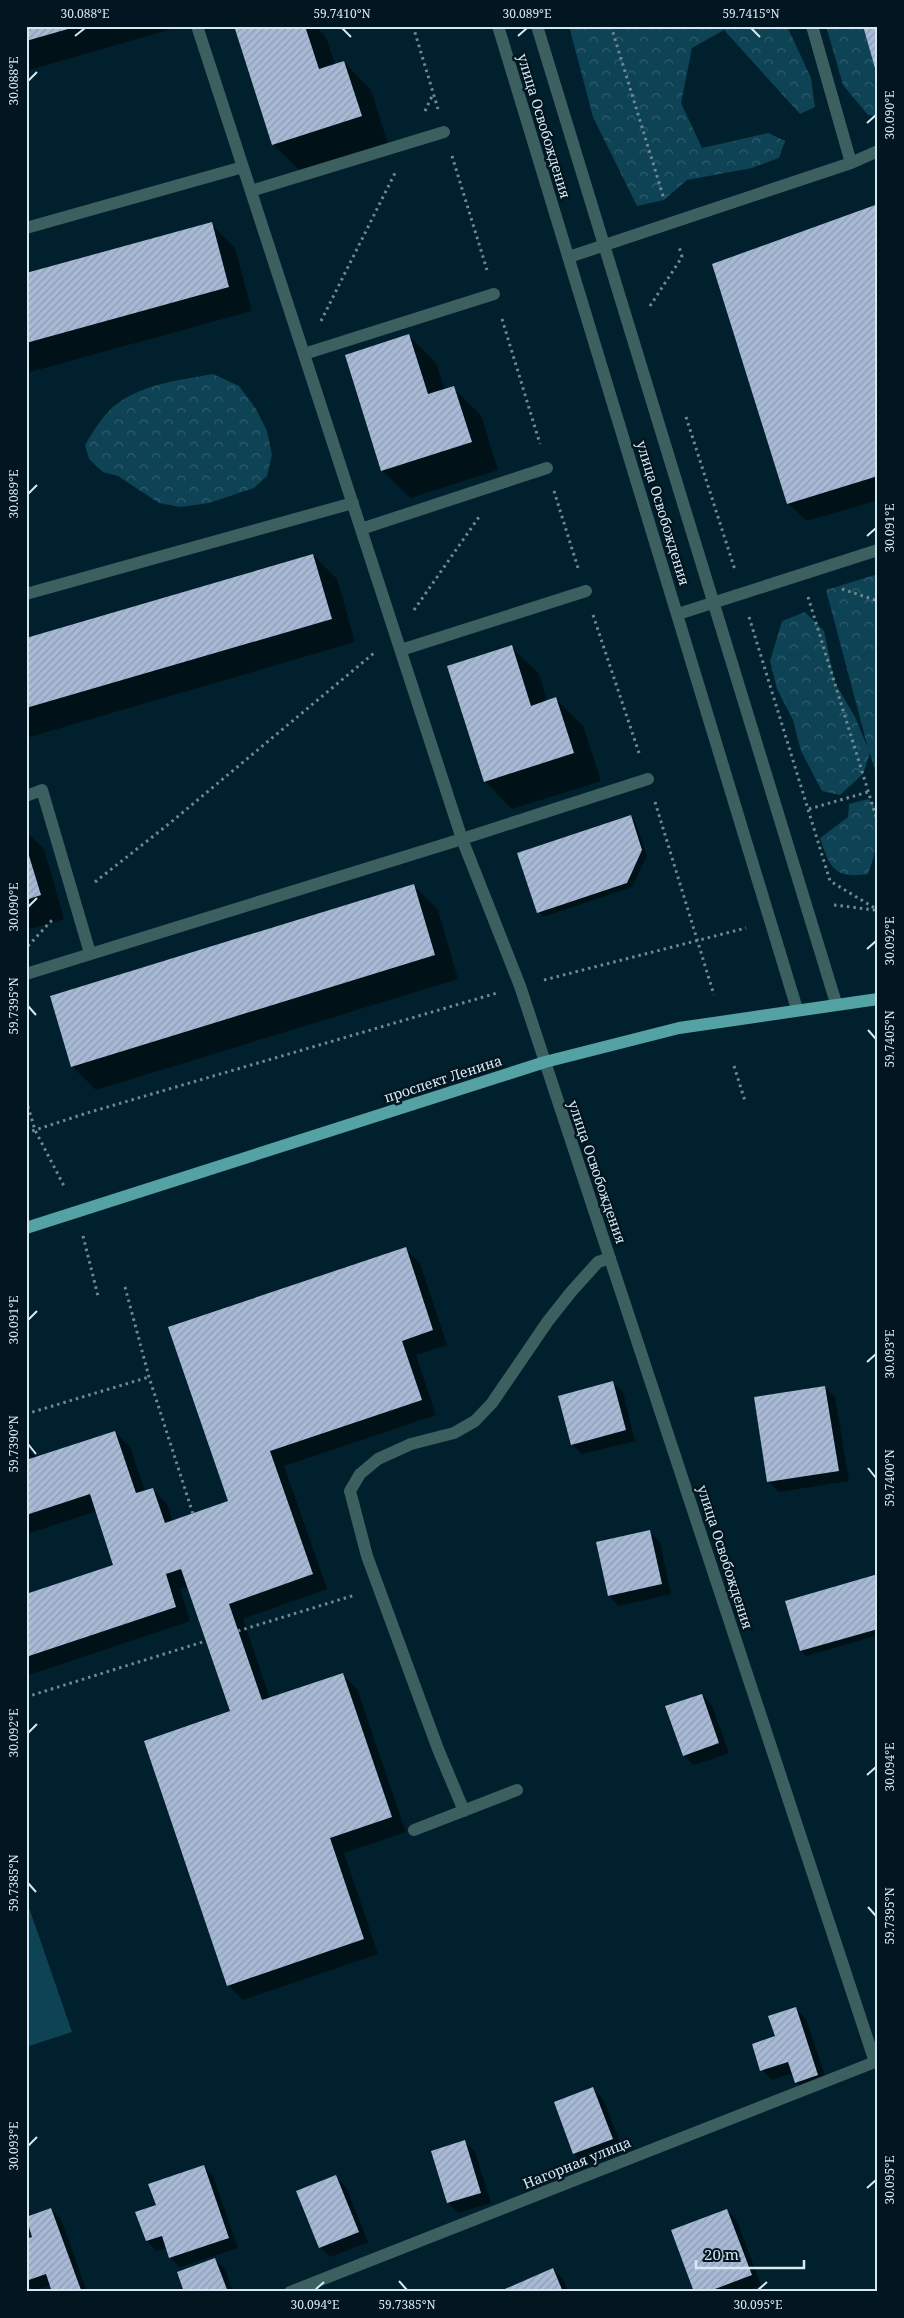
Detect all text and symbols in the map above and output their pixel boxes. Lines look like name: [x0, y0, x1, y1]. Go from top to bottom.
text: 30.088°E: [61, 5, 109, 22]
text: 59.7410°N: [313, 5, 371, 22]
text: 30.089°E: [503, 5, 551, 22]
text: 59.7415°N: [722, 5, 780, 22]
street label: улица Освобождения: [513, 51, 576, 201]
text: 30.088°E: [5, 57, 22, 105]
text: 30.090°E: [881, 91, 898, 139]
street label: улица Освобождения: [632, 438, 695, 588]
text: 30.089°E: [5, 470, 22, 518]
text: 30.091°E: [881, 504, 898, 552]
text: 30.090°E: [5, 883, 22, 931]
text: 30.092°E: [881, 917, 898, 965]
text: 59.7395°N: [5, 977, 22, 1035]
text: 59.7405°N: [881, 1010, 898, 1068]
street label: проспект Ленина: [381, 1050, 504, 1107]
street label: улица Освобождения: [564, 1098, 631, 1246]
text: 30.091°E: [5, 1296, 22, 1344]
text: 30.093°E: [881, 1330, 898, 1378]
text: 59.7390°N: [5, 1415, 22, 1473]
text: 59.7400°N: [881, 1449, 898, 1507]
street label: улица Освобождения: [693, 1482, 758, 1631]
text: 30.092°E: [5, 1709, 22, 1757]
text: 30.094°E: [881, 1743, 898, 1791]
text: 59.7385°N: [5, 1854, 22, 1912]
text: 59.7395°N: [881, 1887, 898, 1945]
text: 30.093°E: [5, 2122, 22, 2170]
street label: Нагорная улица: [520, 2132, 634, 2193]
text: 30.095°E: [881, 2156, 898, 2204]
scale bar: [696, 2238, 804, 2270]
text: 20 m: [704, 2244, 739, 2264]
text: 30.094°E: [291, 2296, 339, 2313]
text: 59.7385°N: [378, 2296, 436, 2313]
text: 30.095°E: [734, 2296, 782, 2313]

